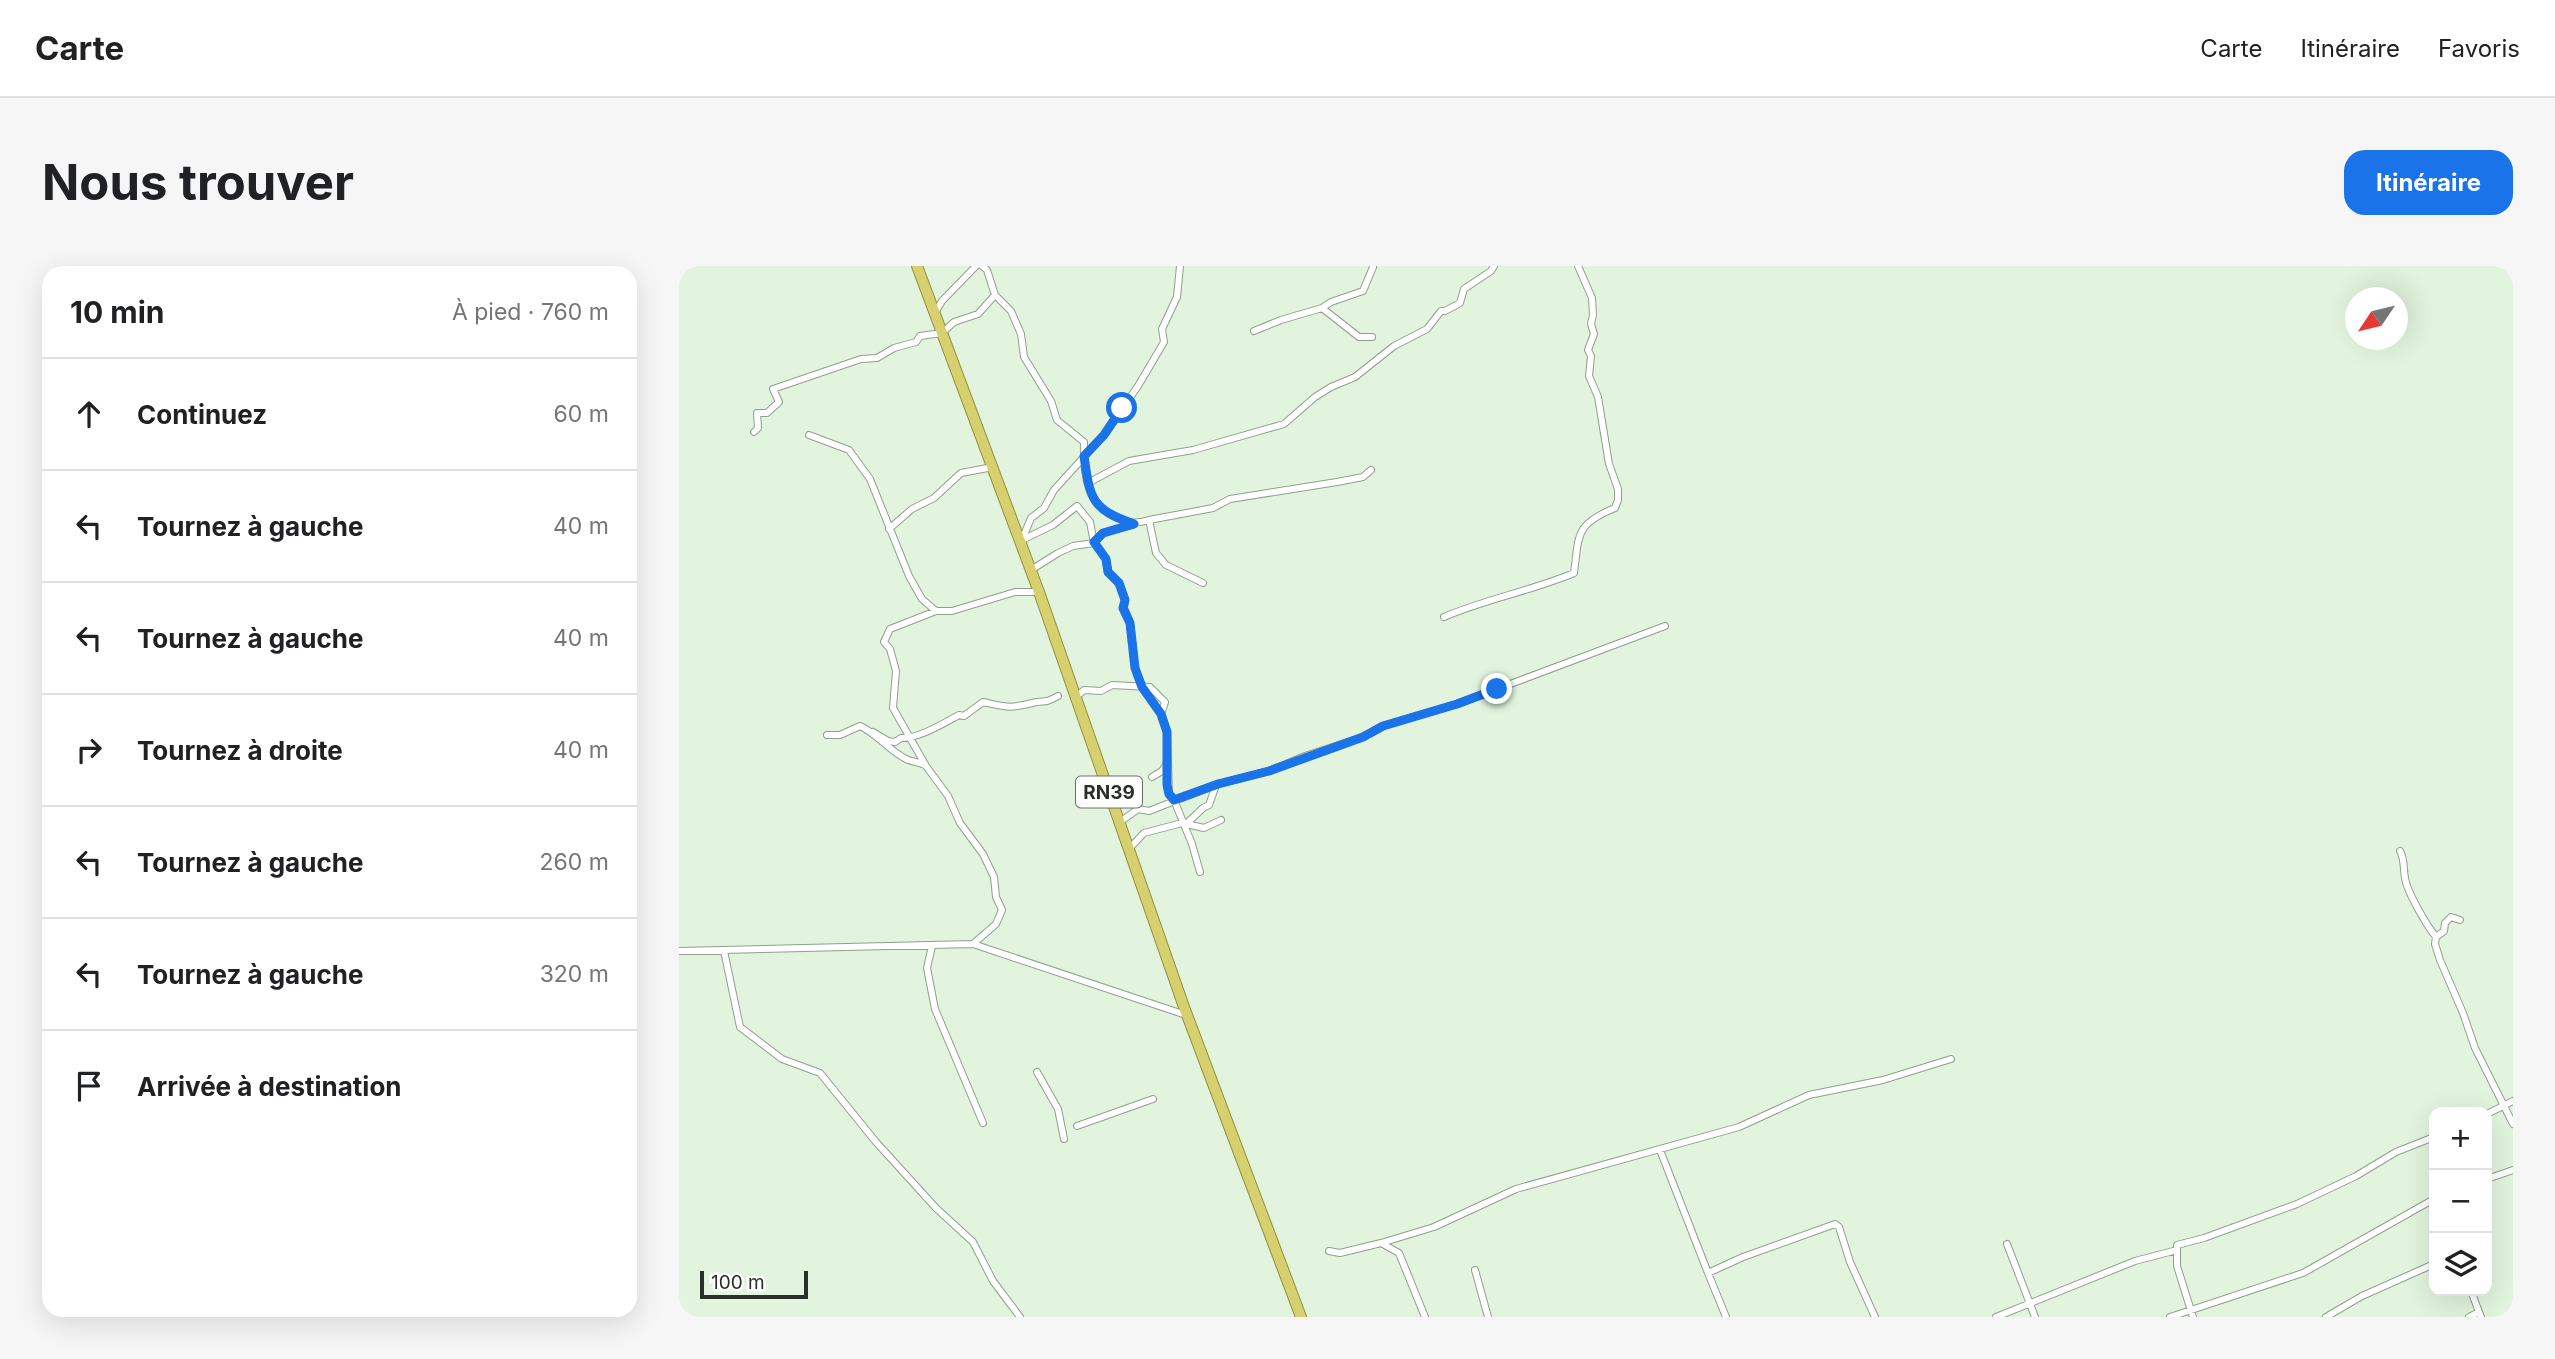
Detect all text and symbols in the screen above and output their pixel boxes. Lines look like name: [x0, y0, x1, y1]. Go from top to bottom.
text: Carte: [35, 28, 124, 68]
text: Carte: [2200, 34, 2262, 63]
text: Itinéraire: [2300, 34, 2400, 63]
text: Favoris: [2438, 34, 2520, 63]
button: Itinéraire: [2344, 150, 2513, 215]
text: Nous trouver: [42, 153, 354, 212]
north arrow: [2345, 287, 2408, 350]
text: 10 min: [70, 294, 164, 330]
text: À pied · 760 m: [452, 298, 609, 326]
route start: [1106, 392, 1137, 423]
icon: ahead: [70, 395, 108, 433]
text: Continuez: [137, 399, 267, 430]
text: 60 m: [554, 400, 609, 428]
icon: left: [70, 507, 108, 545]
text: Tournez à gauche: [137, 511, 363, 542]
text: 40 m: [553, 512, 609, 540]
icon: left: [70, 619, 108, 657]
text: Tournez à gauche: [137, 623, 363, 654]
text: 40 m: [553, 624, 609, 652]
route end: [1481, 673, 1512, 704]
icon: right: [70, 731, 108, 769]
text: Tournez à droite: [137, 735, 343, 766]
text: 40 m: [553, 736, 609, 764]
road number: RN39: [1076, 776, 1142, 807]
icon: left: [70, 843, 108, 881]
text: Tournez à gauche: [137, 847, 363, 878]
text: 260 m: [540, 848, 609, 876]
icon: left: [70, 955, 108, 993]
text: Tournez à gauche: [137, 959, 363, 990]
text: 320 m: [540, 960, 609, 988]
icon: arrive: [70, 1067, 108, 1105]
text: Arrivée à destination: [137, 1071, 402, 1102]
map controls: [2429, 1107, 2492, 1296]
button: +: [2429, 1107, 2492, 1170]
button: −: [2429, 1170, 2492, 1233]
button: layers: [2429, 1233, 2492, 1296]
scale bar: [700, 1268, 809, 1300]
text: 100 m: [711, 1271, 765, 1294]

